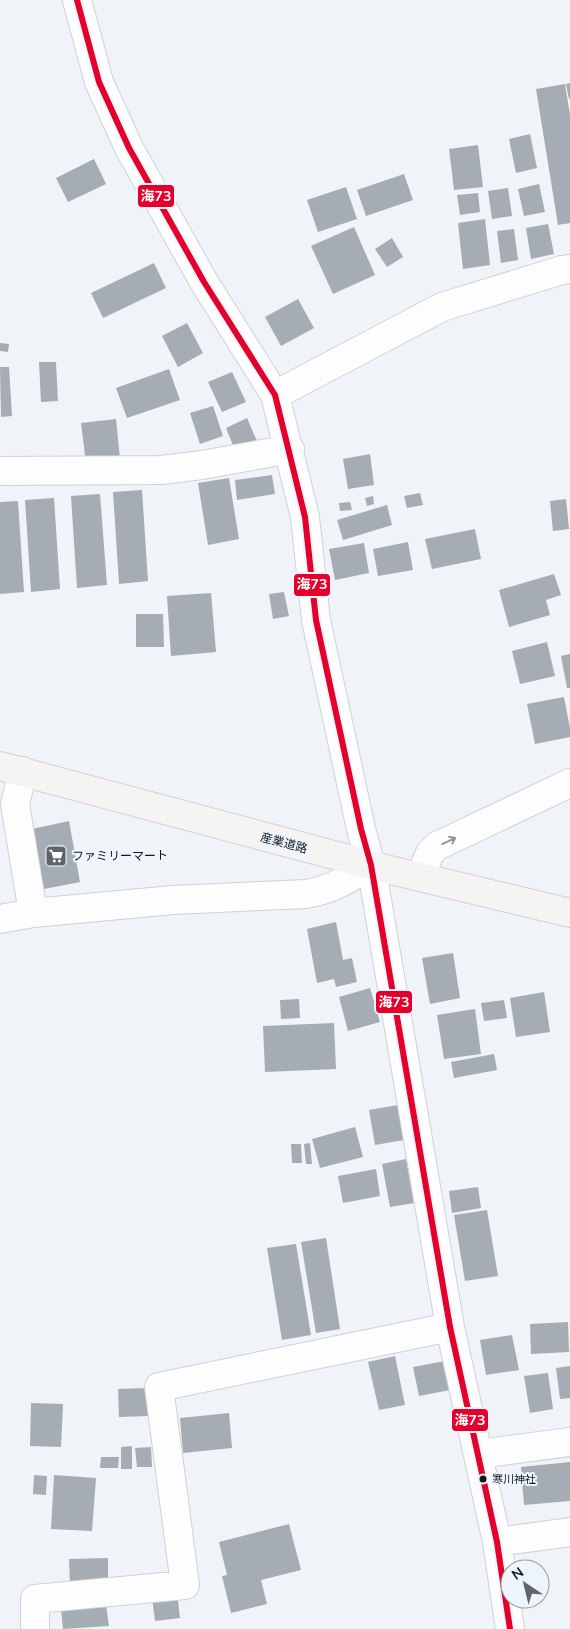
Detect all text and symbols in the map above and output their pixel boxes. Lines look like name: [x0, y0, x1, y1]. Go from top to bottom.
line badge: 海73: [137, 184, 175, 208]
text: 海73: [141, 187, 171, 205]
line badge: 海73: [293, 573, 331, 597]
text: 海73: [297, 575, 327, 593]
street label: 産業道路: [259, 829, 309, 856]
one-way arrow: [441, 835, 456, 845]
supermarket icon: ファミリーマート: [44, 844, 68, 868]
place label: ファミリーマート: [72, 848, 168, 863]
line badge: 海73: [375, 990, 413, 1014]
text: 海73: [379, 993, 409, 1011]
line badge: 海73: [451, 1408, 489, 1432]
text: 海73: [455, 1411, 485, 1429]
place label: 寒川神社: [492, 1472, 536, 1486]
marker: 寒川神社: [478, 1474, 488, 1484]
north arrow: [500, 1559, 550, 1609]
text: N: [508, 1563, 527, 1584]

